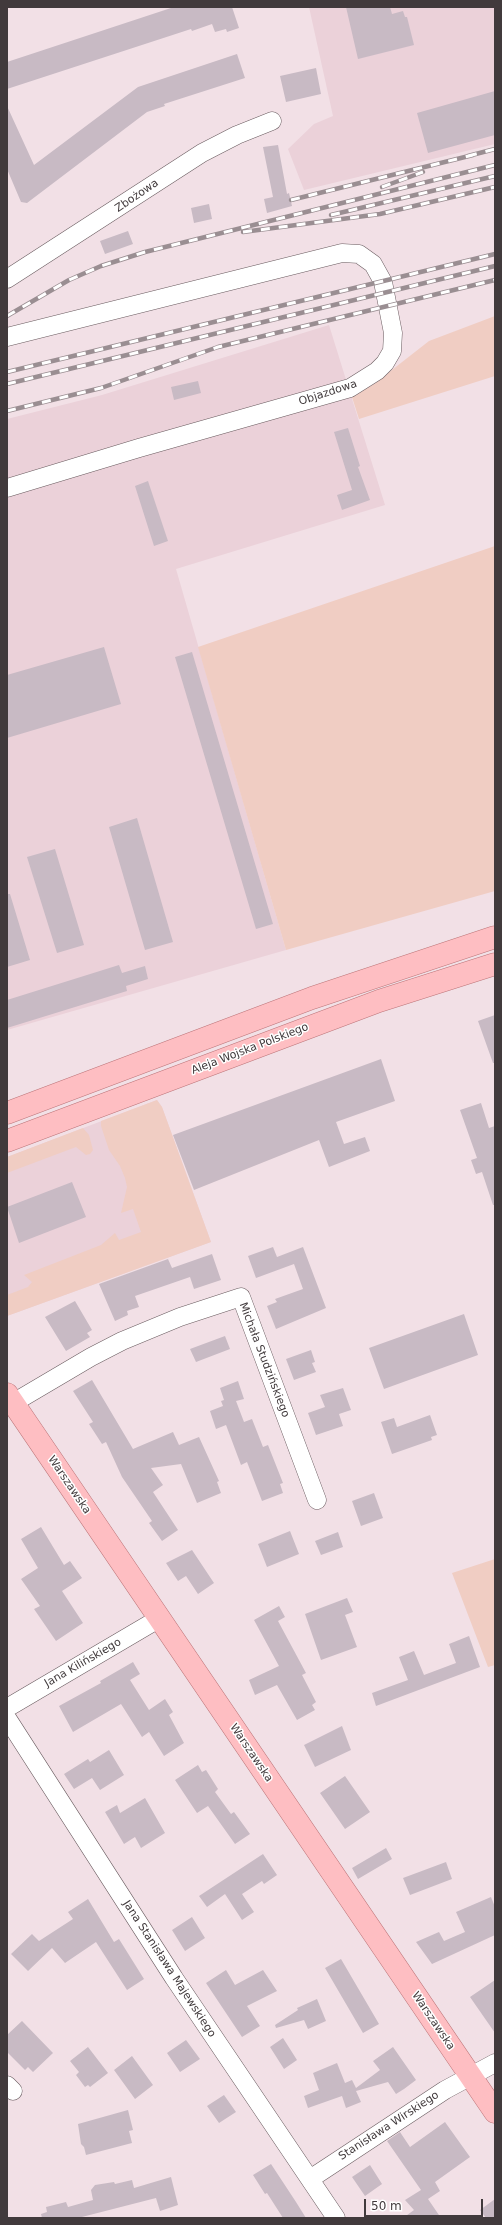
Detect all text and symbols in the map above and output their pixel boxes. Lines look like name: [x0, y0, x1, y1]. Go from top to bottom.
street label: Zbożowa: [113, 177, 161, 215]
street label: Objazdowa: [297, 377, 359, 409]
street label: Aleja Wojska Polskiego: [190, 1021, 310, 1077]
street label: Michała Studzińskiego: [236, 1301, 292, 1419]
street label: Warszawska: [45, 1453, 93, 1517]
street label: Jana Kilińskiego: [42, 1636, 124, 1690]
street label: Warszawska: [227, 1721, 275, 1785]
street label: Jana Stanisława Majewskiego: [120, 1898, 218, 2040]
street label: Warszawska: [409, 1989, 457, 2053]
street label: Stanisława Wirskiego: [336, 2089, 442, 2163]
scale bar: [366, 2191, 485, 2217]
text: 50 m: [371, 2199, 402, 2213]

